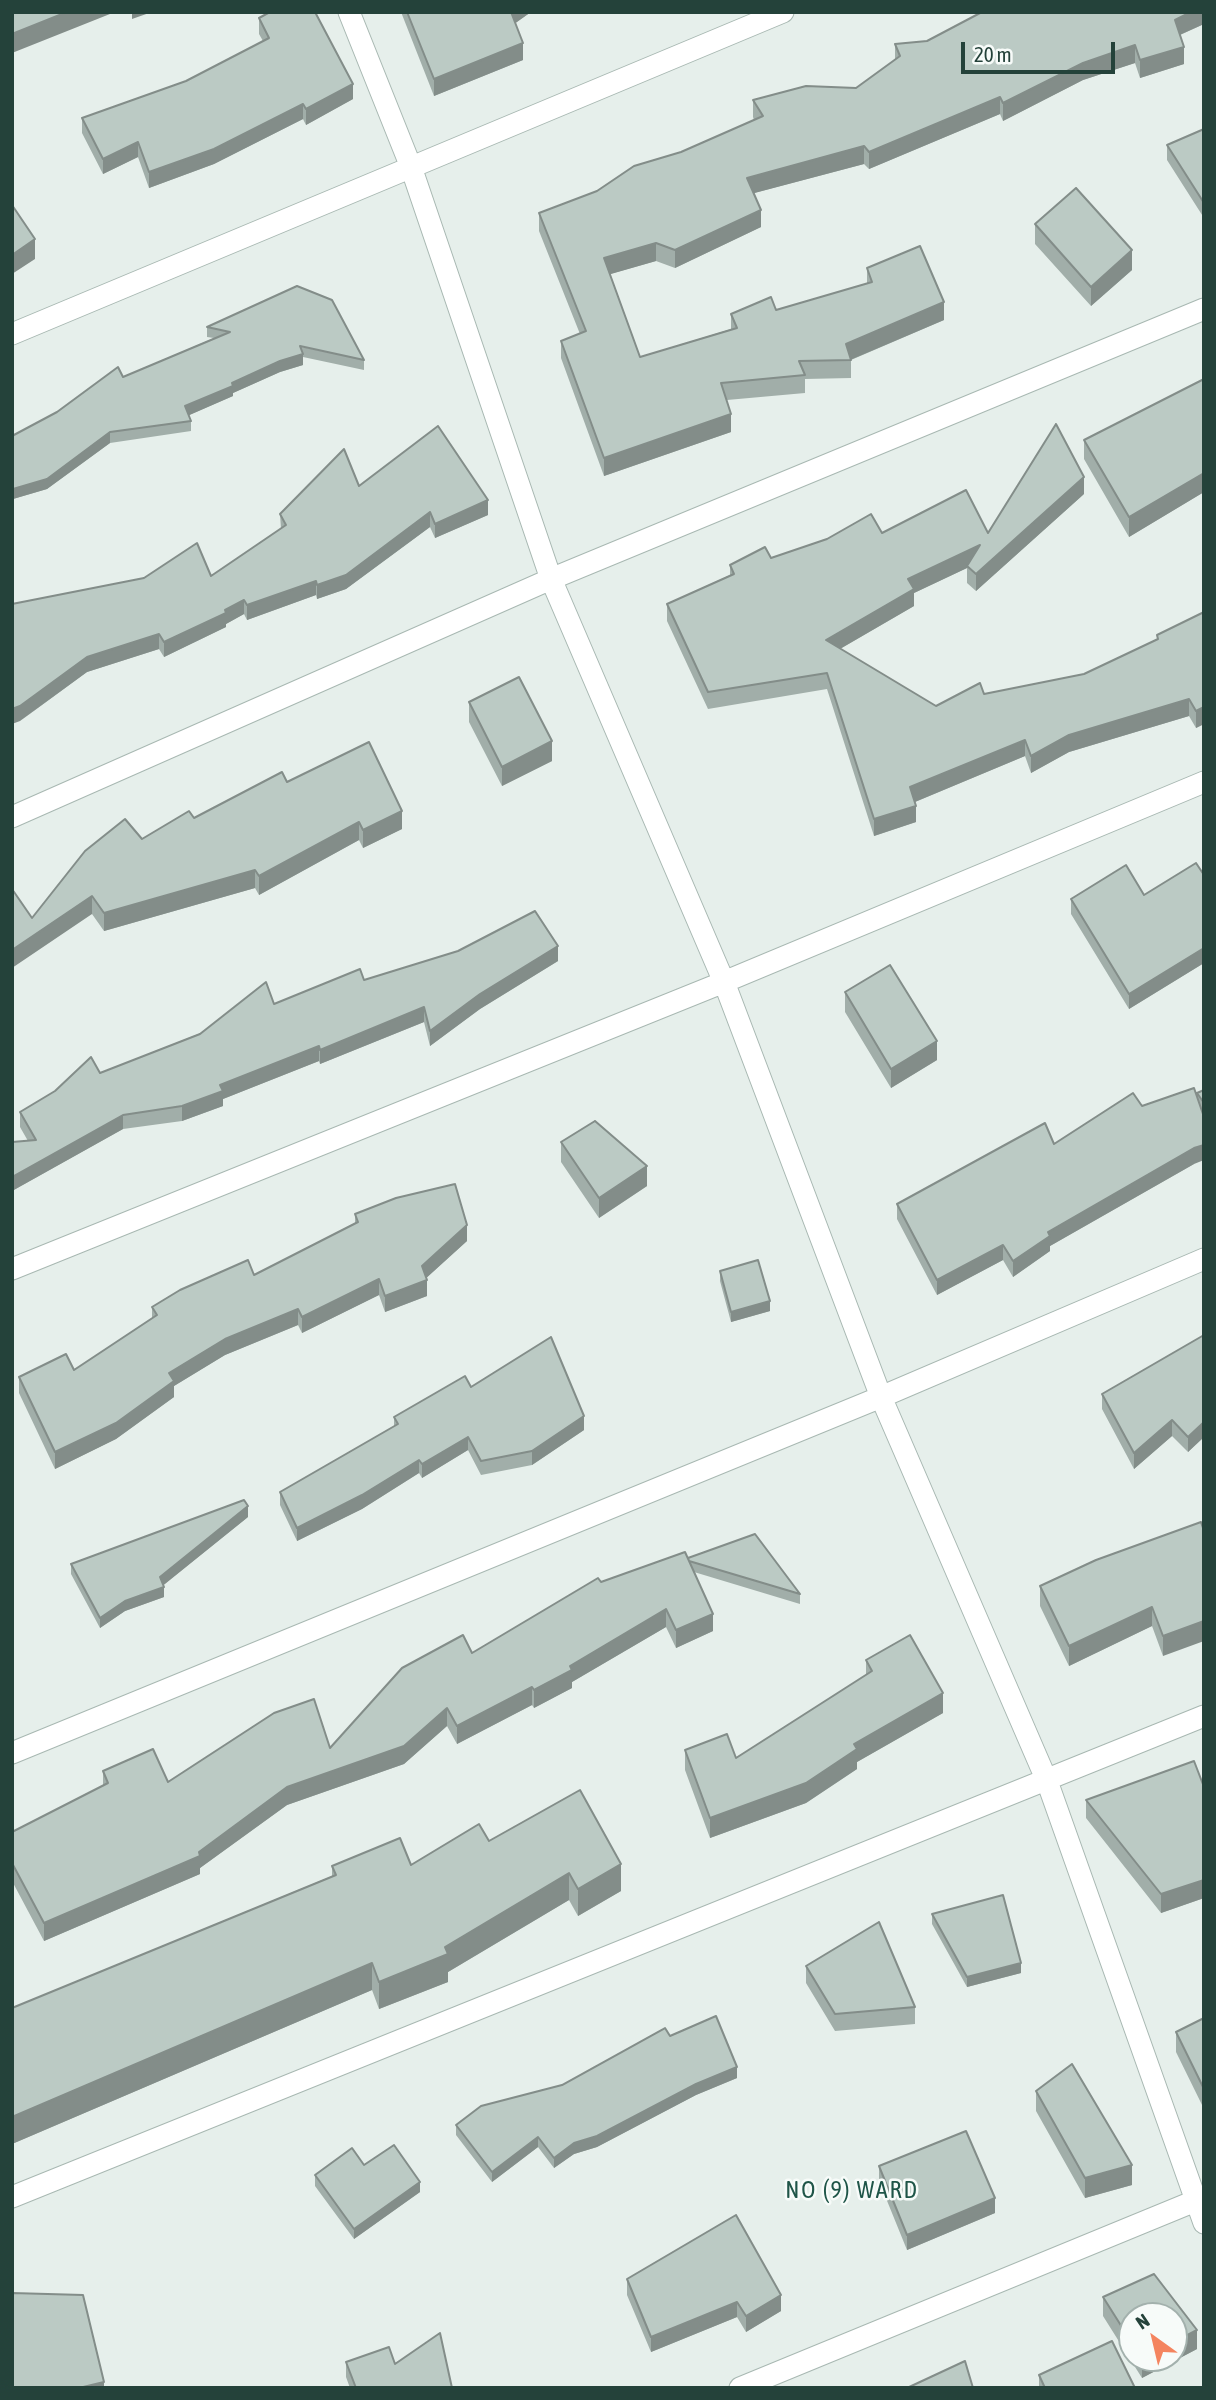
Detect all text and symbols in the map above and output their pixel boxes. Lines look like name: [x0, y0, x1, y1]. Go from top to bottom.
scale bar: [964, 28, 1118, 72]
text: 20 m: [974, 42, 1012, 66]
district label: NO (9) WARD: [787, 2176, 917, 2204]
north arrow: [1118, 2302, 1188, 2372]
text: N: [1132, 2309, 1153, 2334]

